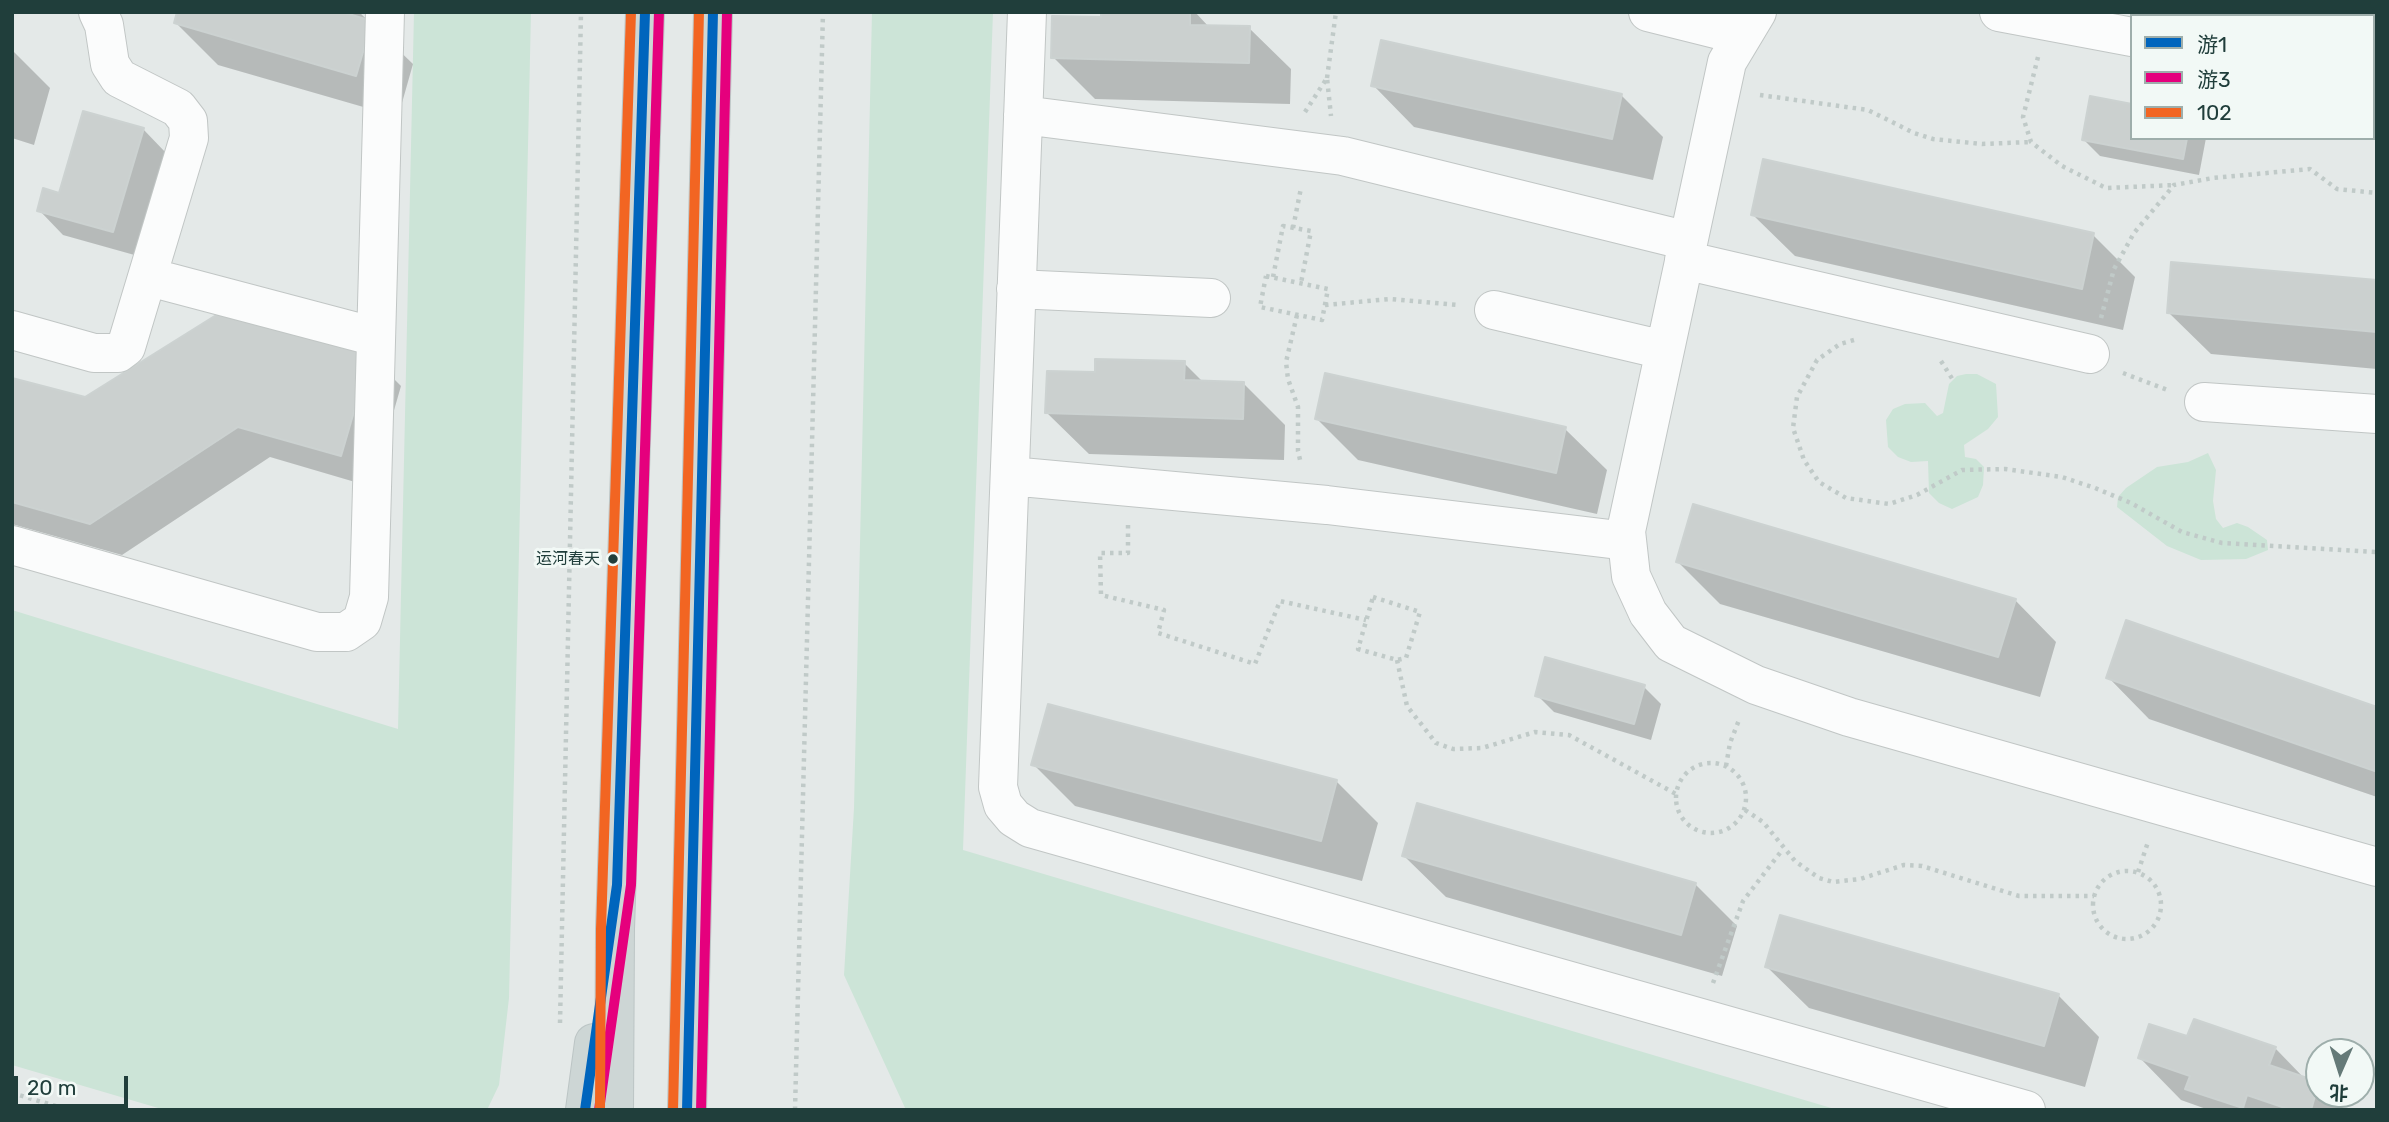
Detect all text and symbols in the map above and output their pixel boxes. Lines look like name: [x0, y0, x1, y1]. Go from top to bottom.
legend: [2130, 14, 2375, 140]
text: 游1: [2197, 32, 2227, 57]
text: 游3: [2197, 67, 2231, 92]
text: 102: [2197, 100, 2232, 125]
place label: 运河春天: [536, 549, 600, 569]
marker: 运河春天: [606, 552, 620, 566]
north arrow: [2305, 1038, 2375, 1108]
scale bar: [18, 1062, 131, 1106]
text: 20 m: [27, 1075, 76, 1100]
text: 北: [2329, 1080, 2349, 1104]

